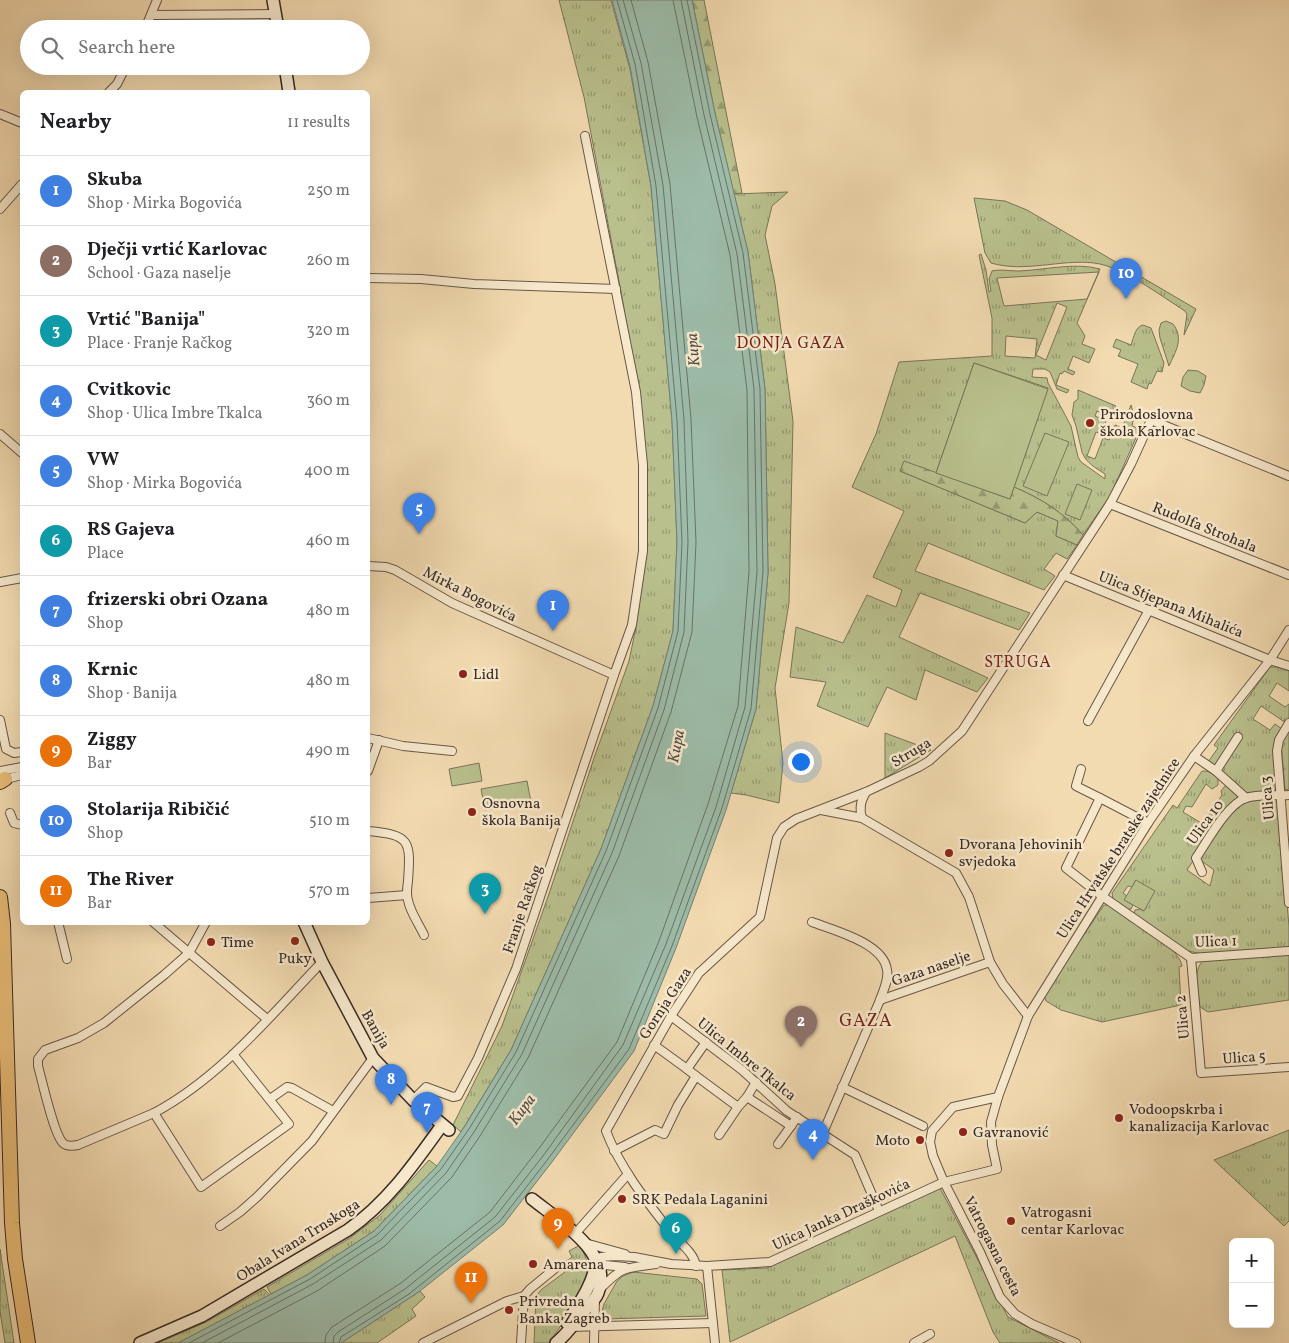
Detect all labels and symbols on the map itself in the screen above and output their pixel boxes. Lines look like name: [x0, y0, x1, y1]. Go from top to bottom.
pin: 10: [1110, 258, 1142, 299]
water label: Kupa: [682, 332, 706, 367]
district label: DONJA GAZA: [737, 333, 845, 355]
place label: Prirodoslovna škola Karlovac: [1100, 405, 1196, 443]
marker: Prirodoslovna škola Karlovac: [1084, 417, 1096, 429]
pin: 5: [403, 493, 435, 534]
street label: Rudolfa Strohala: [1149, 498, 1260, 559]
street label: Mirka Bogovića: [419, 563, 520, 628]
street label: Ulica Stjepana Mihalića: [1095, 567, 1246, 644]
pin: 1: [537, 590, 569, 631]
district label: STRUGA: [984, 652, 1052, 674]
place label: Lidl: [473, 665, 499, 686]
marker: Lidl: [457, 668, 469, 680]
water label: Kupa: [663, 727, 691, 765]
street label: Struga: [888, 733, 936, 773]
your location: [788, 749, 814, 775]
street label: Ulica Hrvatske bratske zajednice: [1053, 754, 1186, 944]
street label: Ulica 3: [1256, 775, 1281, 821]
place label: Osnovna škola Banija: [482, 794, 561, 832]
street label: Ulica 10: [1183, 796, 1230, 850]
marker: Osnovna škola Banija: [466, 806, 478, 818]
place label: Dvorana Jehovinih svjedoka: [959, 835, 1083, 873]
marker: Dvorana Jehovinih svjedoka: [943, 847, 955, 859]
street label: Franje Račkog: [498, 862, 549, 957]
pin: 3: [469, 873, 501, 914]
street label: Ulica 1: [1195, 931, 1237, 954]
place label: Time: [221, 933, 254, 954]
marker: Puky: [289, 935, 301, 947]
marker: Time: [205, 936, 217, 948]
street label: Gaza naselje: [889, 946, 974, 993]
place label: Puky: [278, 949, 312, 970]
street label: Gornja Gaza: [635, 964, 697, 1044]
street label: Ulica 2: [1171, 994, 1196, 1040]
street label: Banija: [355, 1006, 394, 1053]
pin: 2: [785, 1006, 817, 1047]
district label: GAZA: [839, 1009, 893, 1034]
street label: Ulica Imbre Tkalca: [692, 1014, 800, 1107]
street label: Ulica 5: [1222, 1047, 1267, 1070]
pin: 8: [375, 1064, 407, 1105]
water label: Kupa: [504, 1090, 542, 1130]
pin: 7: [411, 1092, 443, 1133]
place label: Vodoopskrba i kanalizacija Karlovac: [1129, 1100, 1269, 1138]
marker: Vodoopskrba i kanalizacija Karlovac: [1113, 1112, 1125, 1124]
pin: 4: [797, 1119, 829, 1160]
place label: Gavranović: [973, 1123, 1049, 1144]
marker: Gavranović: [957, 1126, 969, 1138]
place label: Moto: [875, 1131, 910, 1152]
marker: Moto: [914, 1134, 926, 1146]
street label: Ulica Janka Draškovića: [769, 1174, 914, 1257]
place label: SRK Pedala Laganini: [632, 1190, 768, 1211]
marker: SRK Pedala Laganini: [616, 1193, 628, 1205]
street label: Vatrogasna cesta: [957, 1193, 1026, 1300]
street label: Obala Ivana Trnskoga: [233, 1195, 365, 1288]
place label: Vatrogasni centar Karlovac: [1021, 1203, 1124, 1241]
pin: 9: [542, 1208, 574, 1249]
pin: 6: [660, 1213, 692, 1254]
marker: Vatrogasni centar Karlovac: [1005, 1215, 1017, 1227]
place label: Amarena: [543, 1255, 604, 1276]
marker: Amarena: [527, 1258, 539, 1270]
pin: 11: [455, 1262, 487, 1303]
place label: Privredna Banka Zagreb: [519, 1292, 610, 1330]
marker: Privredna Banka Zagreb: [503, 1304, 515, 1316]

